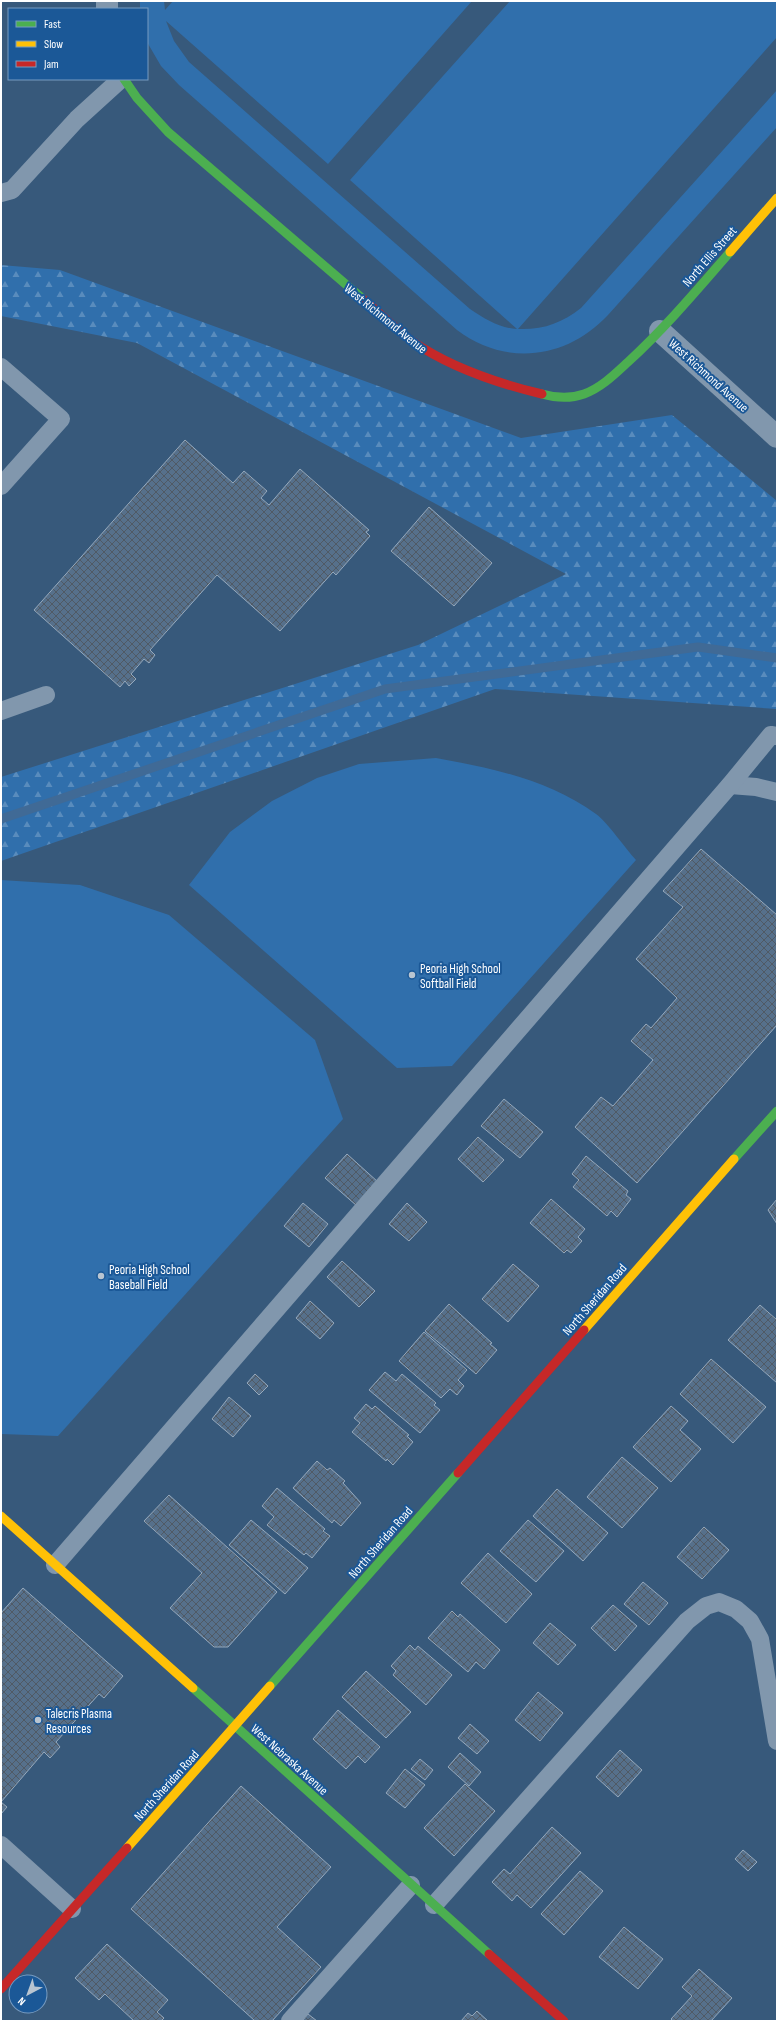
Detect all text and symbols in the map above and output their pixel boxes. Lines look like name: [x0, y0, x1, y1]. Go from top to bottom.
legend: [8, 8, 148, 80]
text: Fast: [44, 17, 61, 32]
text: Slow: [44, 37, 63, 52]
text: Jam: [43, 57, 59, 72]
street label: North Ellis Street: [679, 223, 740, 290]
street label: West Richmond Avenue: [341, 280, 430, 357]
street label: West Richmond Avenue: [665, 336, 752, 416]
place label: Peoria High School Softball Field: [420, 961, 501, 992]
marker: Peoria High School Softball Field: [407, 970, 417, 980]
street label: North Sheridan Road: [559, 1261, 630, 1339]
place label: Peoria High School Baseball Field: [109, 1262, 190, 1293]
marker: Peoria High School Baseball Field: [96, 1271, 106, 1281]
street label: North Sheridan Road: [345, 1504, 416, 1582]
place label: Talecris Plasma Resources: [46, 1706, 112, 1737]
marker: Talecris Plasma Resources: [33, 1715, 43, 1725]
street label: West Nebraska Avenue: [247, 1721, 331, 1799]
street label: North Sheridan Road: [131, 1747, 203, 1824]
north arrow: [8, 1974, 48, 2014]
text: N: [15, 1994, 28, 2008]

